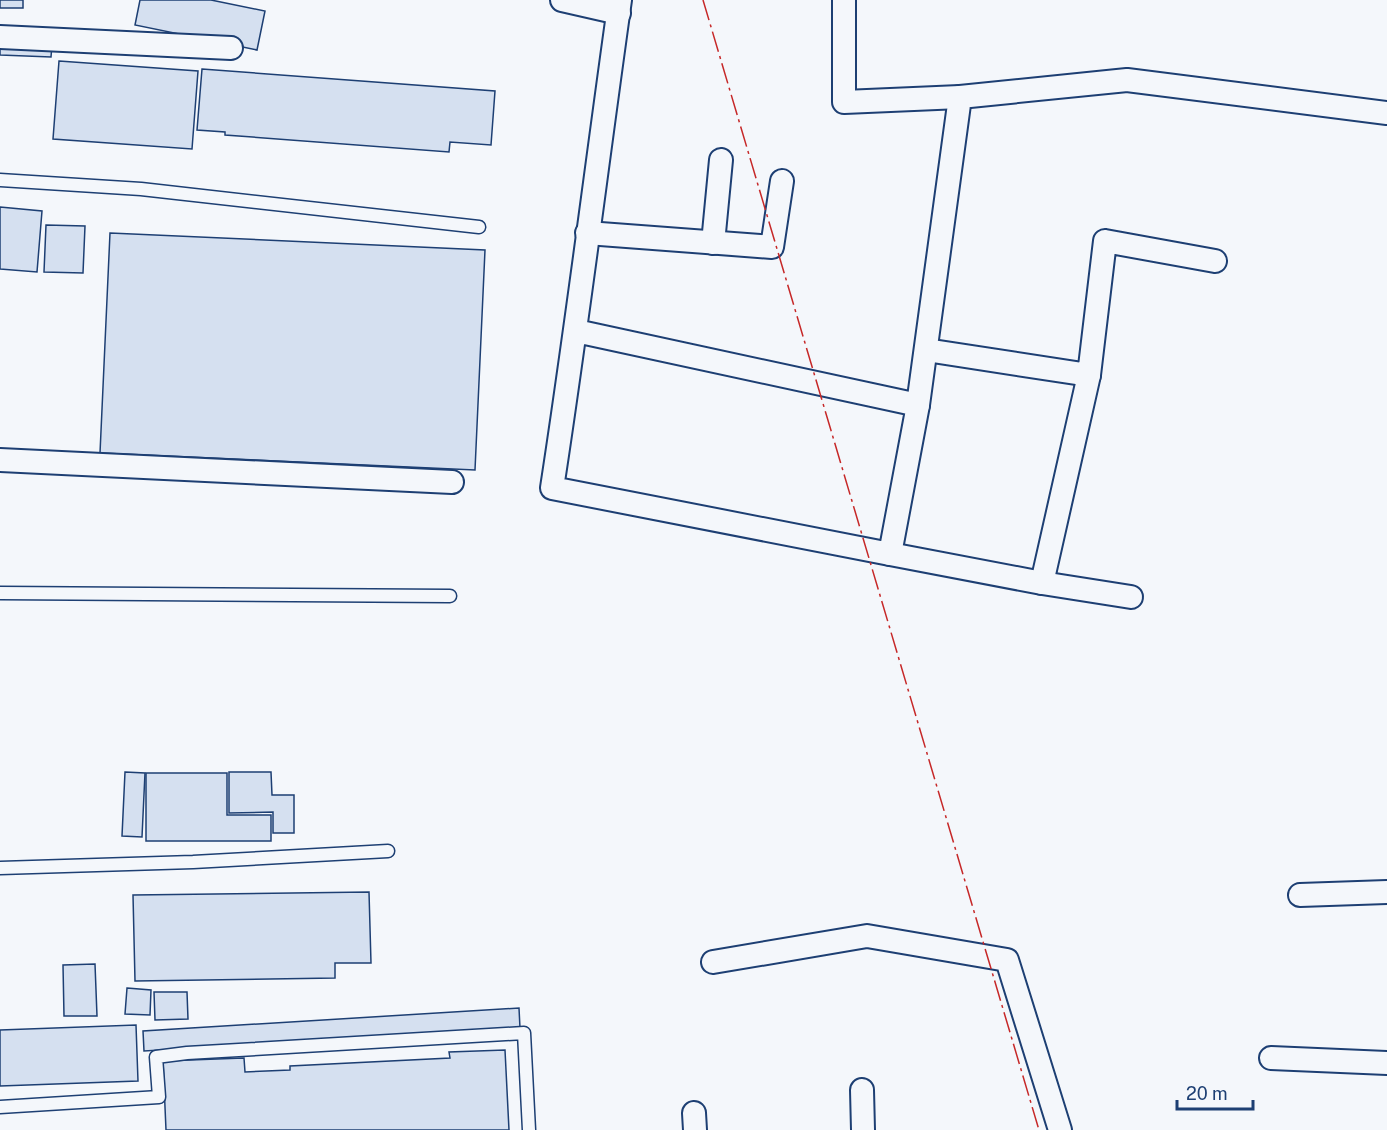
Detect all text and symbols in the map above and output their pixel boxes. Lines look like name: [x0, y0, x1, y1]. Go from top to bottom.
scale bar: [1177, 1073, 1254, 1111]
text: 20 m: [1186, 1083, 1228, 1104]

